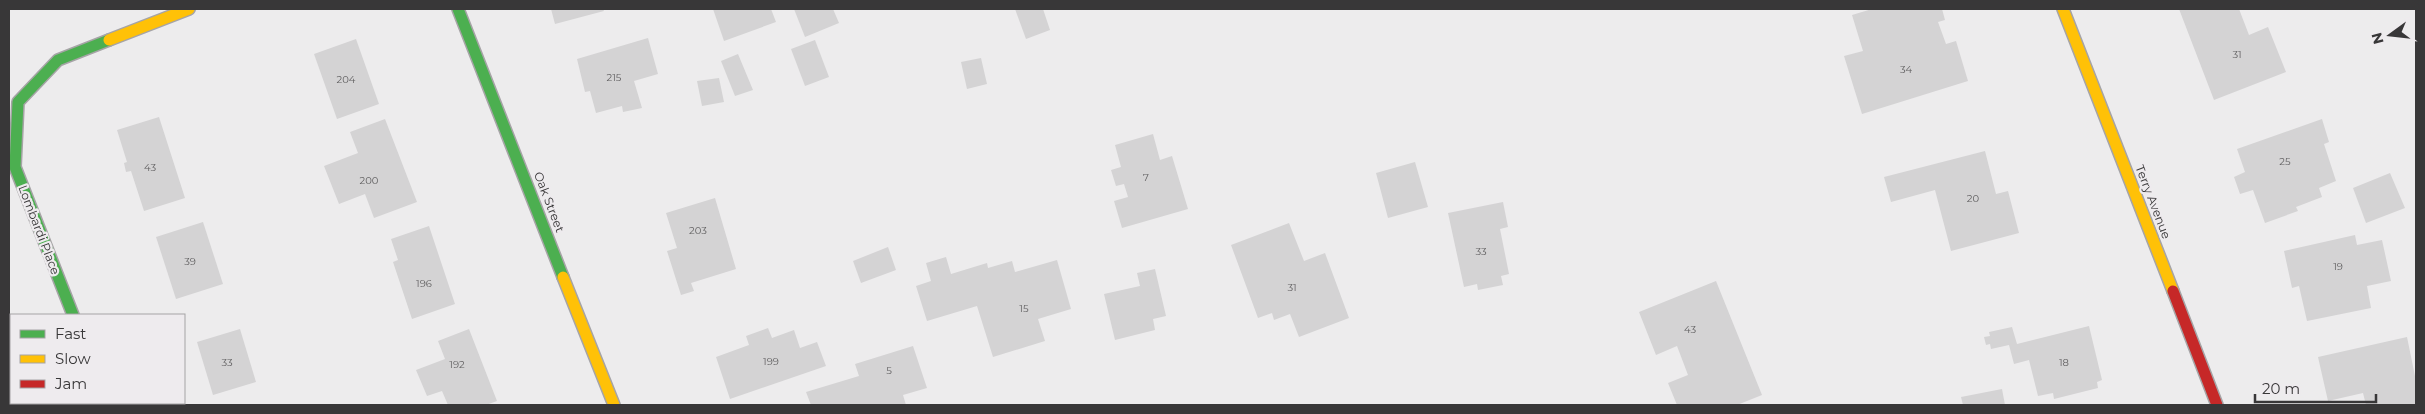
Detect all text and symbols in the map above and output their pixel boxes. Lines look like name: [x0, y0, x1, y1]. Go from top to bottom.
north arrow: [2365, 10, 2415, 60]
text: N: [2367, 31, 2388, 46]
house number: 31: [2232, 48, 2242, 61]
house number: 34: [1900, 63, 1913, 76]
house number: 215: [607, 71, 622, 84]
house number: 204: [337, 73, 356, 86]
house number: 25: [2279, 155, 2291, 168]
house number: 43: [144, 161, 156, 174]
street label: Terry Avenue: [2133, 163, 2174, 241]
street label: Oak Street: [531, 169, 568, 234]
house number: 7: [1143, 171, 1149, 184]
house number: 200: [360, 174, 379, 187]
street label: Lombardi Place: [16, 183, 63, 277]
house number: 20: [1967, 192, 1980, 205]
house number: 203: [689, 224, 707, 237]
house number: 33: [1475, 245, 1487, 258]
house number: 39: [184, 255, 196, 268]
house number: 19: [2333, 260, 2343, 273]
house number: 196: [416, 277, 432, 290]
house number: 31: [1287, 281, 1297, 294]
house number: 15: [1019, 302, 1029, 315]
legend: [10, 314, 185, 404]
house number: 43: [1684, 323, 1696, 336]
text: Fast: [55, 324, 86, 343]
text: Slow: [55, 349, 91, 368]
house number: 199: [763, 355, 779, 368]
house number: 33: [221, 356, 233, 369]
house number: 18: [2059, 356, 2069, 369]
house number: 192: [449, 358, 465, 371]
house number: 5: [886, 364, 892, 377]
scale bar: [2255, 372, 2376, 404]
text: Jam: [54, 374, 87, 393]
text: 20 m: [2262, 379, 2300, 398]

